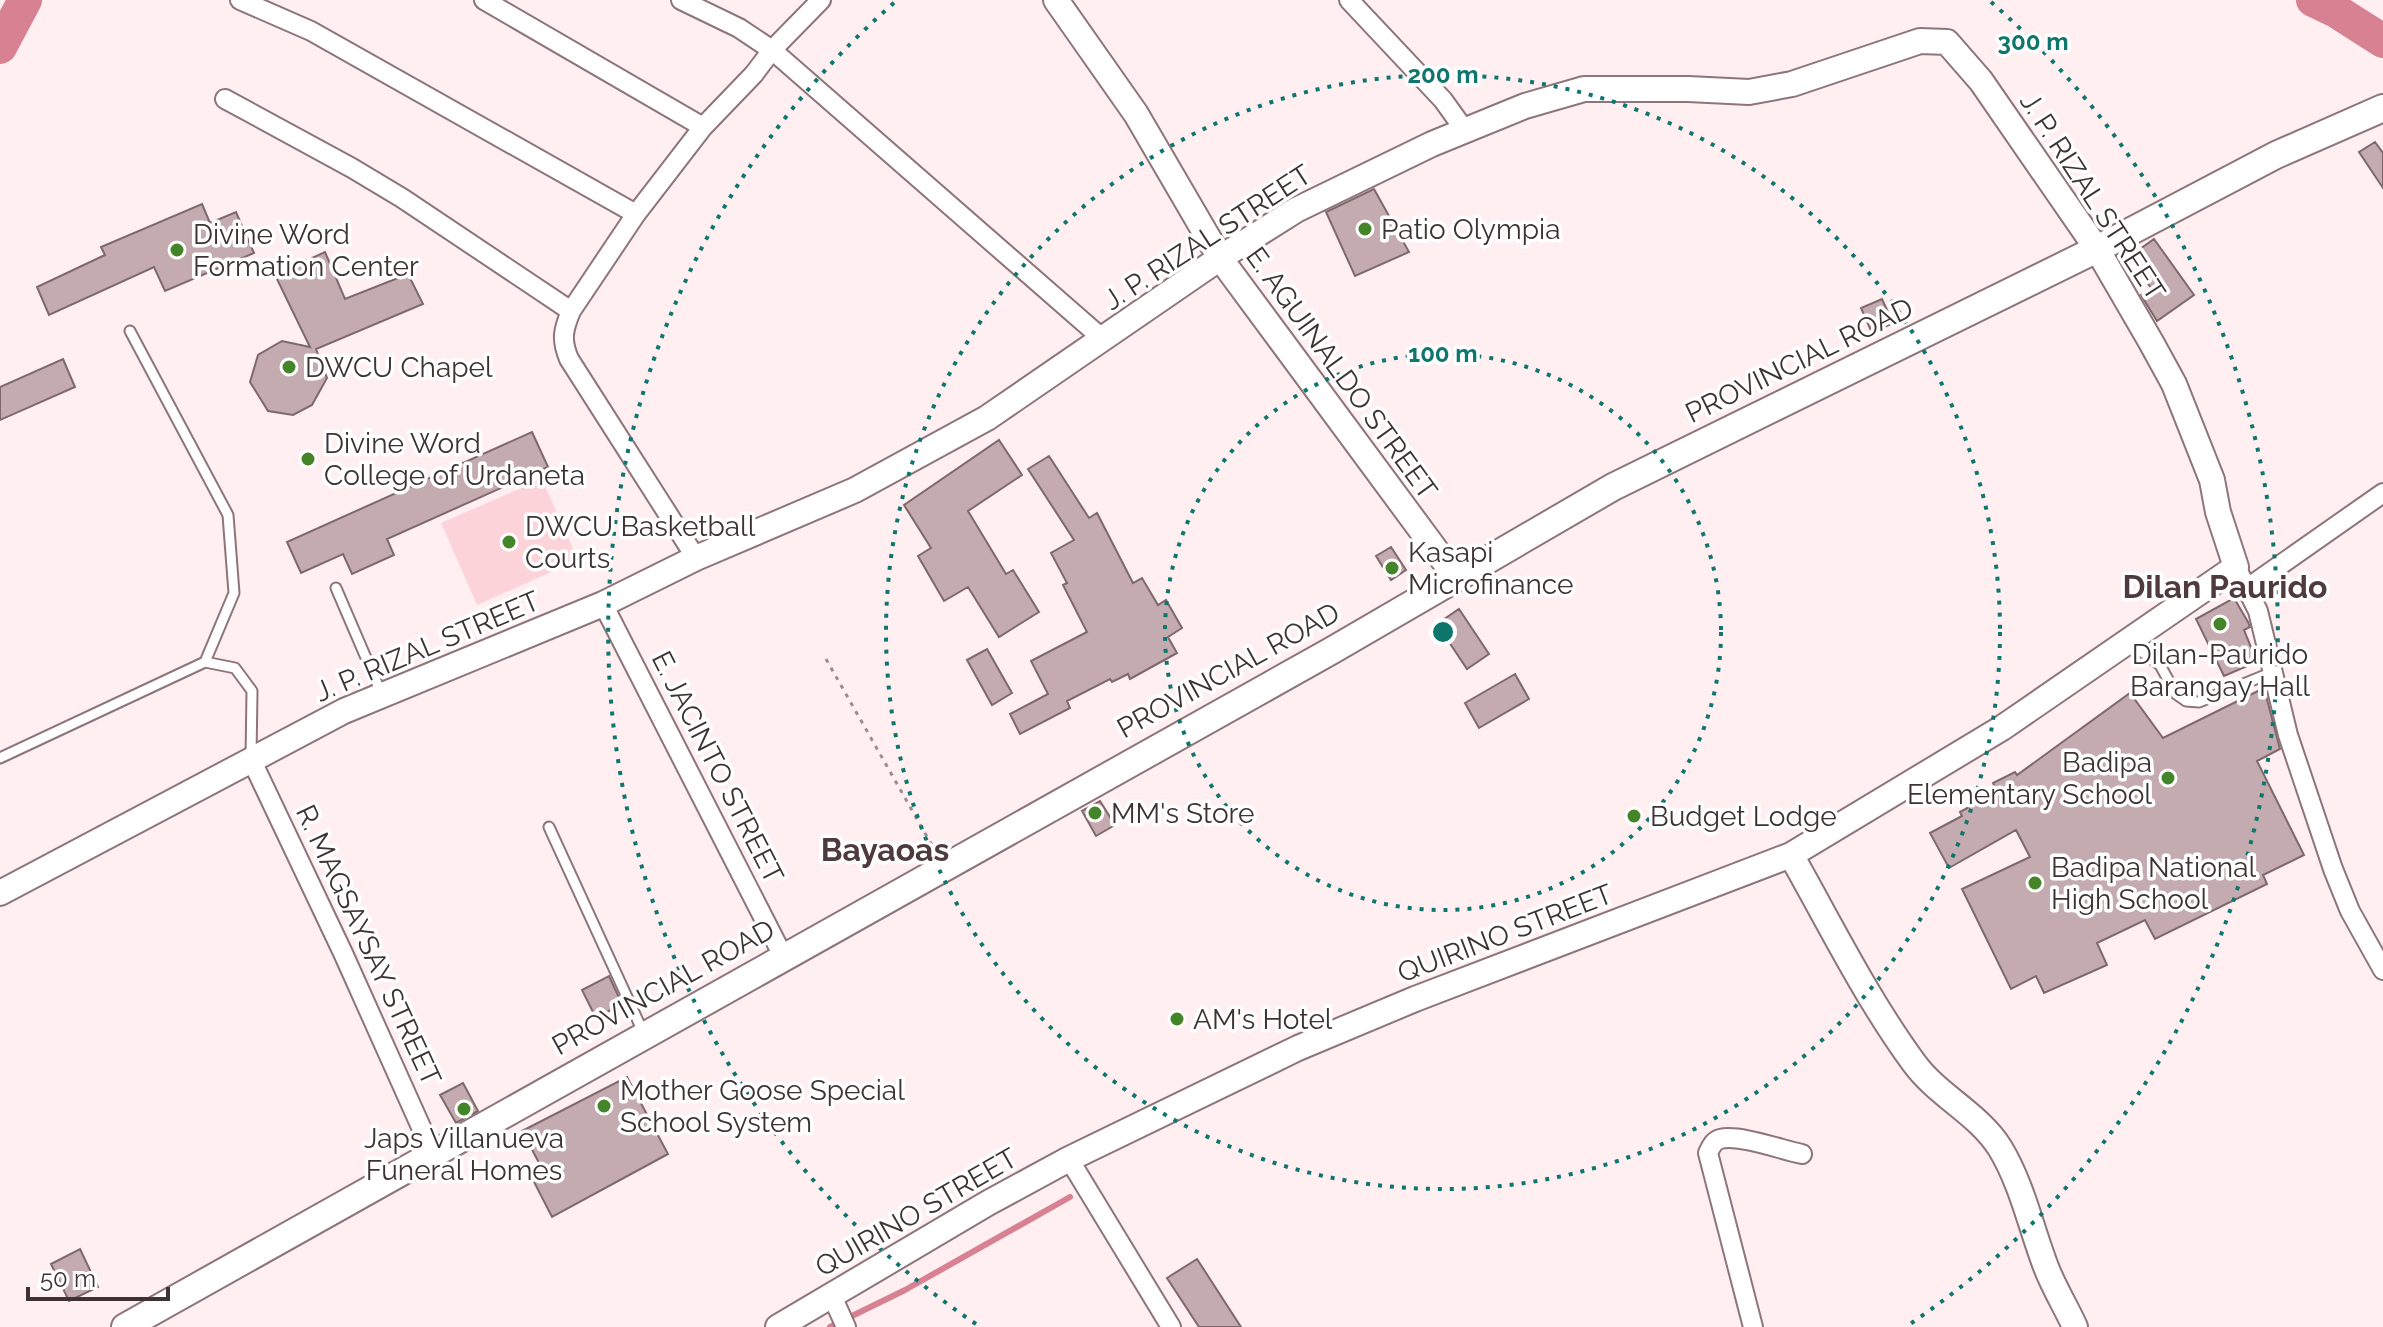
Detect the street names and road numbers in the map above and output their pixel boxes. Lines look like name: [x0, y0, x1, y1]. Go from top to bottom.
street label: J. P. RIZAL STREET: [2013, 86, 2172, 306]
street label: J. P. RIZAL STREET: [1097, 158, 1317, 317]
street label: E. AGUINALDO STREET: [1239, 241, 1444, 506]
street label: PROVINCIAL ROAD: [1680, 291, 1918, 430]
street label: J. P. RIZAL STREET: [310, 584, 545, 709]
street label: PROVINCIAL ROAD: [1111, 596, 1345, 745]
street label: E. JACINTO STREET: [645, 646, 790, 889]
street label: R. MAGSAYSAY STREET: [289, 800, 448, 1091]
street label: QUIRINO STREET: [1393, 877, 1617, 990]
street label: PROVINCIAL ROAD: [546, 913, 780, 1062]
street label: QUIRINO STREET: [809, 1141, 1023, 1284]

